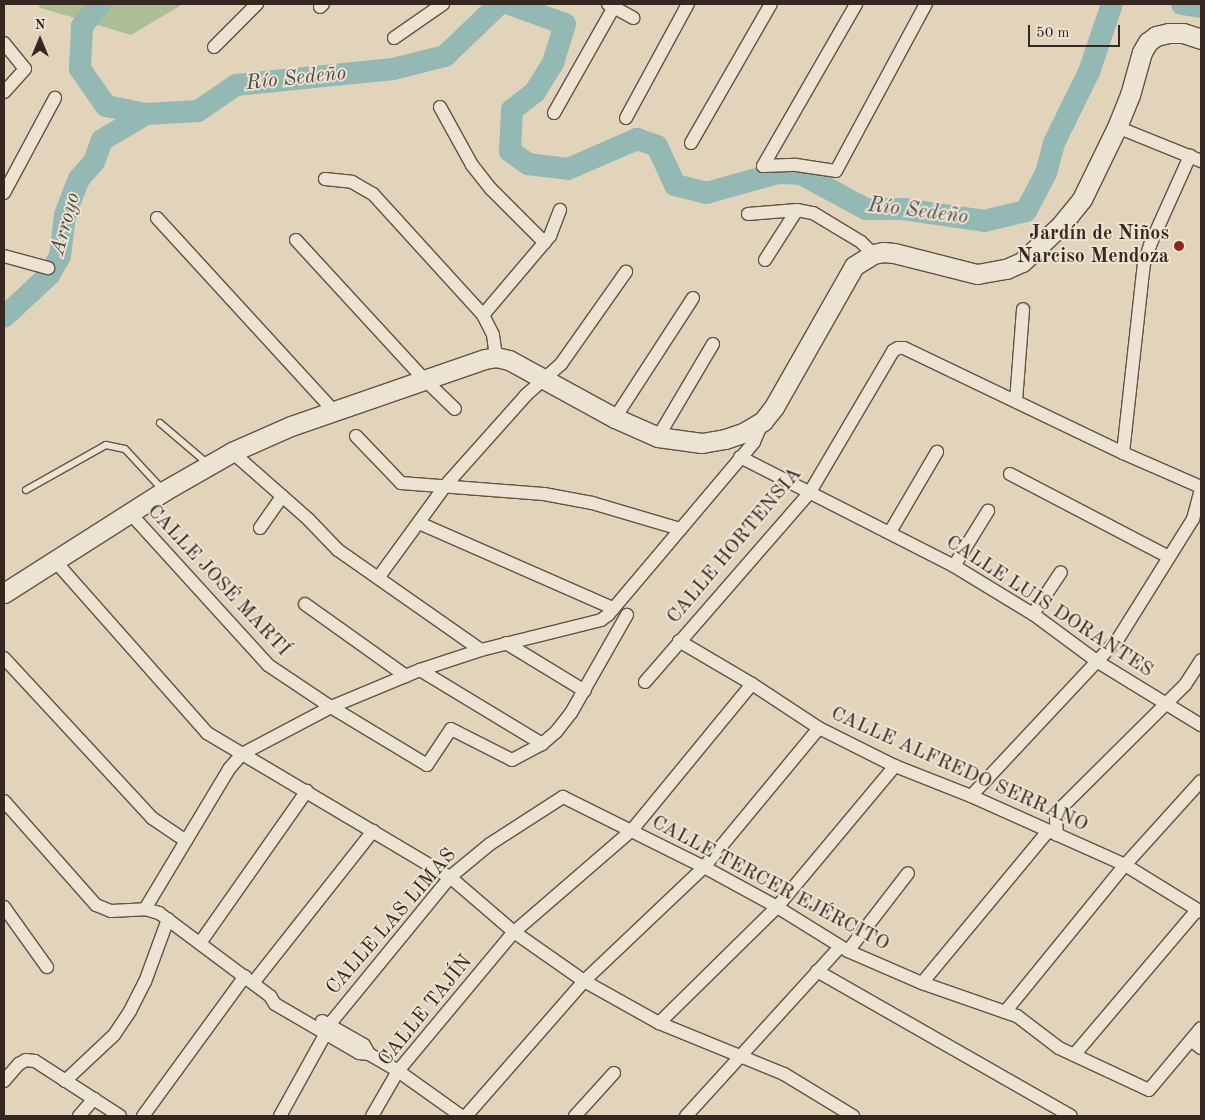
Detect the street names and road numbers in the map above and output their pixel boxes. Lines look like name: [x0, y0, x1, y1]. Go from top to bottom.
street label: CALLE HORTENSIA: [663, 463, 807, 629]
street label: CALLE JOSÉ MARTÍ: [141, 500, 295, 662]
street label: CALLE LUIS DORANTES: [941, 531, 1157, 683]
street label: CALLE ALFREDO SERRANO: [827, 702, 1091, 838]
street label: CALLE TERCER EJÉRCITO: [647, 811, 893, 957]
street label: CALLE LAS LIMAS: [322, 844, 462, 1000]
street label: CALLE TAJÍN: [374, 951, 478, 1071]

